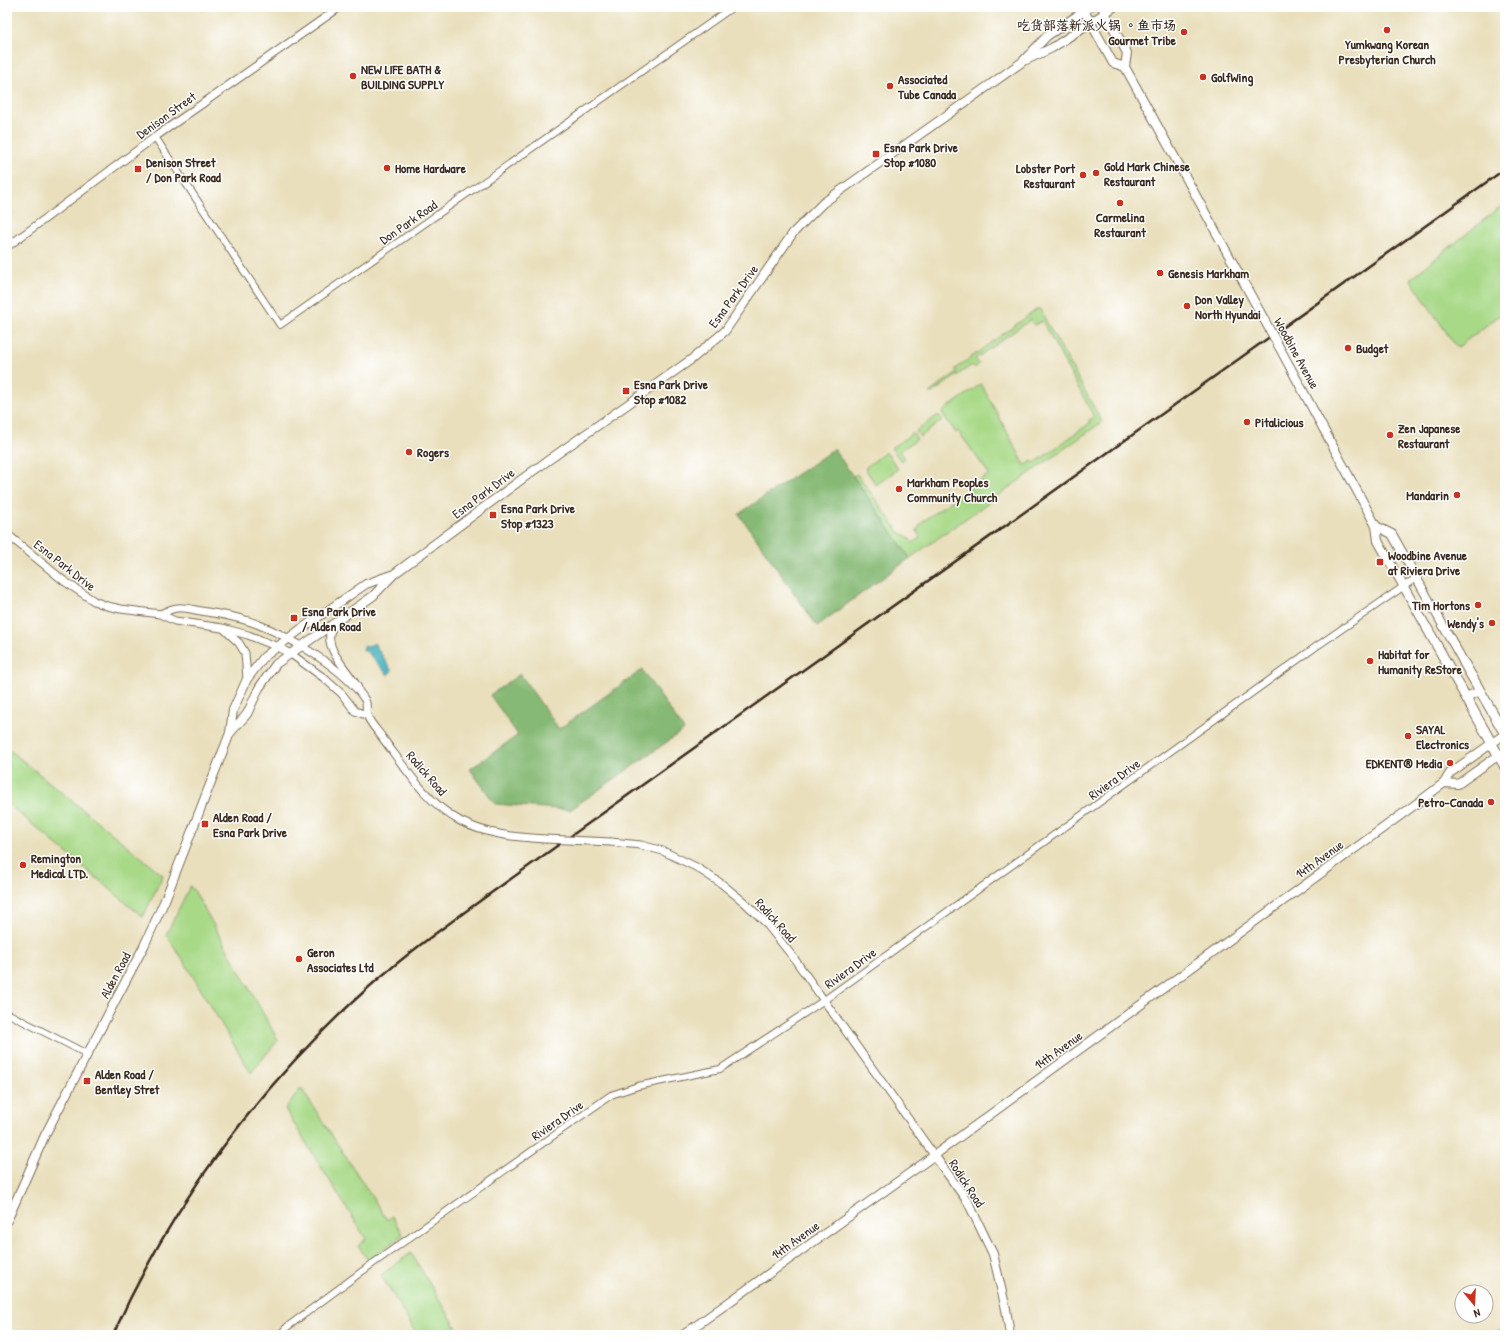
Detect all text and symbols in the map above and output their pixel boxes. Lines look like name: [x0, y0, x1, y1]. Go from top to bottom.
place label: 吃货部落新派火锅 。鱼市场 Gourmet Tribe: [1017, 16, 1177, 49]
marker: Yumkwang Korean Presbyterian Church: [1382, 25, 1392, 35]
marker: 吃货部落新派火锅 。鱼市场 Gourmet Tribe: [1179, 27, 1189, 37]
place label: Yumkwang Korean Presbyterian Church: [1338, 35, 1436, 69]
place label: NEW LIFE BATH & BUILDING SUPPLY: [361, 60, 444, 93]
place label: GolfWing: [1211, 68, 1253, 87]
place label: Associated Tube Canada: [897, 70, 957, 103]
marker: NEW LIFE BATH & BUILDING SUPPLY: [348, 71, 358, 81]
marker: GolfWing: [1198, 72, 1208, 82]
marker: Associated Tube Canada: [885, 81, 895, 91]
street label: Denison Street: [133, 87, 200, 143]
place label: Esna Park Drive Stop #1080: [884, 138, 959, 172]
marker: Esna Park Drive Stop #1080: [871, 149, 881, 159]
place label: Denison Street / Don Park Road: [146, 153, 222, 186]
place label: Gold Mark Chinese Restaurant: [1104, 157, 1191, 190]
place label: Home Hardware: [395, 159, 467, 177]
place label: Lobster Port Restaurant: [1016, 159, 1076, 192]
marker: Home Hardware: [382, 163, 392, 173]
marker: Denison Street / Don Park Road: [133, 164, 143, 174]
marker: Gold Mark Chinese Restaurant: [1091, 168, 1101, 178]
marker: Lobster Port Restaurant: [1078, 170, 1088, 180]
street label: Don Park Road: [376, 196, 440, 248]
marker: Carmelina Restaurant: [1115, 198, 1125, 208]
place label: Carmelina Restaurant: [1094, 208, 1146, 241]
street label: Esna Park Drive: [704, 261, 762, 331]
place label: Genesis Markham: [1168, 264, 1249, 282]
marker: Genesis Markham: [1155, 268, 1165, 278]
place label: Don Valley North Hyundai: [1195, 290, 1261, 324]
marker: Don Valley North Hyundai: [1182, 301, 1192, 311]
street label: Woodbine Avenue: [1270, 314, 1324, 392]
place label: Budget: [1356, 339, 1389, 358]
marker: Budget: [1343, 343, 1353, 353]
place label: Esna Park Drive Stop #1082: [634, 375, 709, 409]
marker: Esna Park Drive Stop #1082: [621, 386, 631, 396]
place label: Pitalicious: [1255, 413, 1304, 431]
marker: Pitalicious: [1242, 417, 1252, 427]
place label: Zen Japanese Restaurant: [1398, 419, 1461, 452]
marker: Zen Japanese Restaurant: [1385, 430, 1395, 440]
place label: Rogers: [417, 443, 449, 462]
marker: Rogers: [404, 447, 414, 457]
street label: Esna Park Drive: [448, 464, 518, 522]
place label: Markham Peoples Community Church: [907, 473, 998, 507]
marker: Markham Peoples Community Church: [894, 484, 904, 494]
place label: Mandarin: [1406, 486, 1449, 504]
marker: Mandarin: [1452, 490, 1462, 500]
place label: Esna Park Drive Stop #1323: [501, 499, 576, 533]
marker: Esna Park Drive Stop #1323: [488, 510, 498, 520]
street label: Esna Park Drive: [30, 535, 100, 595]
place label: Woodbine Avenue at Riviera Drive: [1388, 546, 1468, 579]
marker: Woodbine Avenue at Riviera Drive: [1375, 557, 1385, 567]
place label: Tim Hortons: [1411, 596, 1470, 614]
marker: Tim Hortons: [1473, 600, 1483, 610]
place label: Esna Park Drive / Alden Road: [302, 602, 377, 635]
marker: Esna Park Drive / Alden Road: [289, 613, 299, 623]
place label: Wendy's: [1447, 614, 1484, 633]
marker: Wendy's: [1487, 618, 1497, 628]
place label: Habitat for Humanity ReStore: [1378, 645, 1463, 679]
marker: Habitat for Humanity ReStore: [1365, 656, 1375, 666]
place label: SAYAL Electronics: [1416, 720, 1469, 753]
marker: SAYAL Electronics: [1403, 731, 1413, 741]
street label: Rodick Road: [403, 747, 451, 799]
street label: Riviera Drive: [1085, 754, 1143, 804]
place label: EDKENT® Media: [1366, 754, 1443, 772]
marker: EDKENT® Media: [1445, 758, 1455, 768]
place label: Petro-Canada: [1418, 793, 1484, 811]
marker: Petro-Canada: [1486, 797, 1496, 807]
place label: Alden Road / Esna Park Drive: [213, 808, 288, 841]
marker: Alden Road / Esna Park Drive: [200, 819, 210, 829]
street label: 14th Avenue: [1291, 835, 1347, 883]
place label: Remington Medical LTD.: [31, 849, 89, 882]
marker: Remington Medical LTD.: [18, 860, 28, 870]
street label: Rodick Road: [751, 894, 801, 946]
place label: Geron Associates Ltd: [307, 943, 375, 976]
street label: Riviera Drive: [821, 943, 879, 993]
street label: Alden Road: [95, 949, 135, 1001]
marker: Geron Associates Ltd: [294, 954, 304, 964]
street label: 14th Avenue: [1030, 1026, 1086, 1074]
place label: Alden Road / Bentley Stret: [95, 1065, 160, 1099]
marker: Alden Road / Bentley Stret: [82, 1076, 92, 1086]
street label: Riviera Drive: [527, 1096, 587, 1144]
street label: Rodick Road: [945, 1156, 989, 1210]
street label: 14th Avenue: [767, 1216, 823, 1264]
north arrow: [1454, 1284, 1494, 1324]
text: N: [1472, 1306, 1482, 1321]

